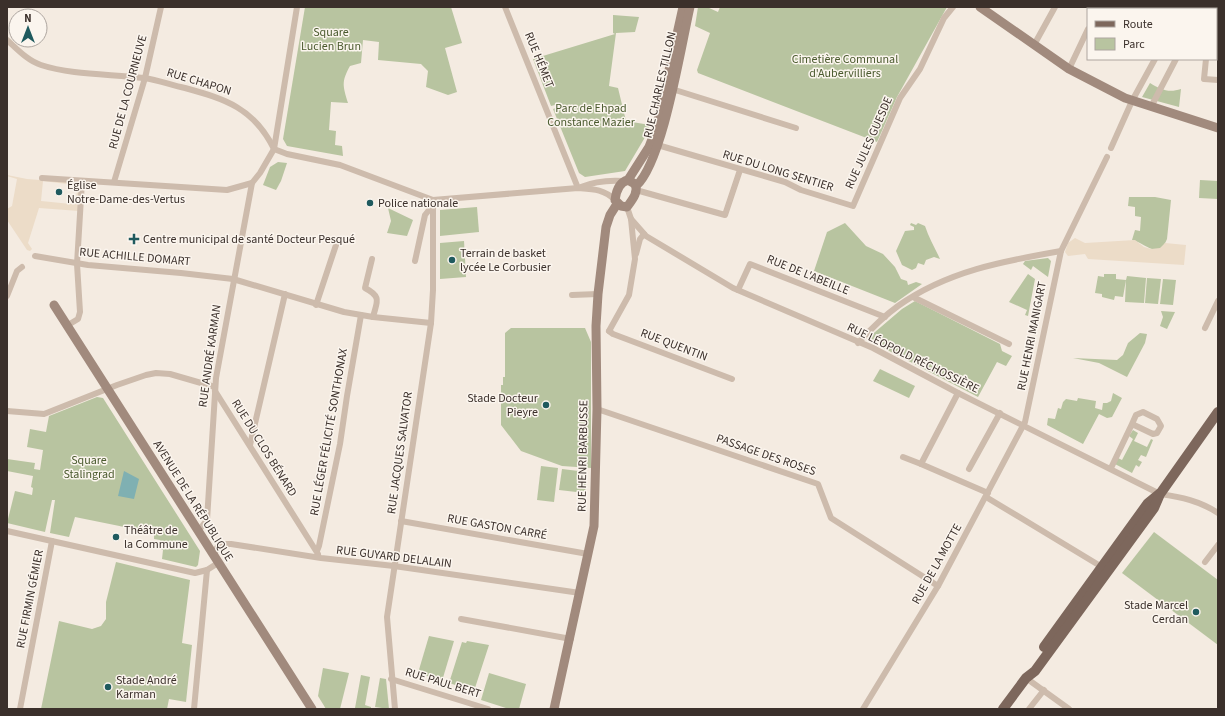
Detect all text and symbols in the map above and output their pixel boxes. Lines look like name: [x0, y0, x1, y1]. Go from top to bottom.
north arrow: [8, 8, 48, 48]
legend: [1087, 8, 1217, 60]
text: N: [24, 11, 32, 26]
text: Route: [1123, 16, 1153, 33]
park label: Square Lucien Brun: [301, 24, 361, 55]
street label: RUE HÉMET: [520, 30, 558, 91]
street label: RUE CHARLES TILLON: [639, 30, 681, 140]
street label: RUE DE LA COURNEUVE: [105, 33, 151, 151]
text: Parc: [1123, 36, 1145, 53]
park label: Cimetière Communal d'Aubervilliers: [792, 51, 898, 82]
street label: RUE CHAPON: [164, 64, 234, 100]
street label: RUE JULES GUESDE: [841, 94, 897, 192]
park label: Parc de Ehpad Constance Mazier: [547, 100, 636, 131]
street label: RUE DU LONG SENTIER: [720, 146, 836, 196]
place label: Église Notre-Dame-des-Vertus: [67, 177, 185, 208]
marker: Église Notre-Dame-des-Vertus: [54, 187, 64, 197]
place label: Police nationale: [378, 195, 458, 212]
marker: Police nationale: [365, 198, 375, 208]
place label: Centre municipal de santé Docteur Pesqué: [143, 231, 355, 248]
marker: Centre municipal de santé Docteur Pesqué: [128, 233, 140, 245]
street label: RUE ACHILLE DOMART: [79, 244, 192, 270]
place label: Terrain de basket lycée Le Corbusier: [460, 245, 552, 276]
street label: RUE DE L'ABEILLE: [764, 251, 852, 299]
marker: Terrain de basket lycée Le Corbusier: [447, 255, 457, 265]
street label: RUE HENRI MANIGART: [1013, 279, 1051, 392]
street label: RUE ANDRÉ KARMAN: [194, 303, 226, 409]
street label: RUE LÉOPOLD RÉCHOSSIÈRE: [844, 319, 982, 397]
street label: RUE QUENTIN: [638, 324, 710, 366]
street label: RUE LÉGER FÉLICITÉ SONTHONAX: [306, 347, 352, 517]
place label: Stade Docteur Pieyre: [467, 390, 539, 421]
street label: RUE JACQUES SALVATOR: [383, 391, 417, 515]
street label: RUE DU CLOS BÉNARD: [227, 396, 301, 500]
marker: Stade Docteur Pieyre: [541, 400, 551, 410]
street label: RUE HENRI BARBUSSE: [574, 400, 592, 512]
street label: PASSAGE DES ROSES: [714, 430, 818, 480]
street label: AVENUE DE LA RÉPUBLIQUE: [149, 437, 237, 565]
park label: Square Stalingrad: [63, 452, 115, 483]
street label: RUE GASTON CARRÉ: [446, 510, 548, 544]
street label: RUE DE LA MOTTE: [908, 521, 966, 607]
place label: Théâtre de la Commune: [124, 522, 188, 553]
marker: Théâtre de la Commune: [111, 532, 121, 542]
street label: RUE GUYARD DELALAIN: [335, 541, 453, 573]
street label: RUE FIRMIN GÉMIER: [12, 548, 48, 650]
place label: Stade Marcel Cerdan: [1124, 597, 1188, 628]
marker: Stade Marcel Cerdan: [1191, 607, 1201, 617]
street label: RUE PAUL BERT: [403, 663, 483, 703]
place label: Stade André Karman: [116, 672, 177, 703]
marker: Stade André Karman: [103, 682, 113, 692]

